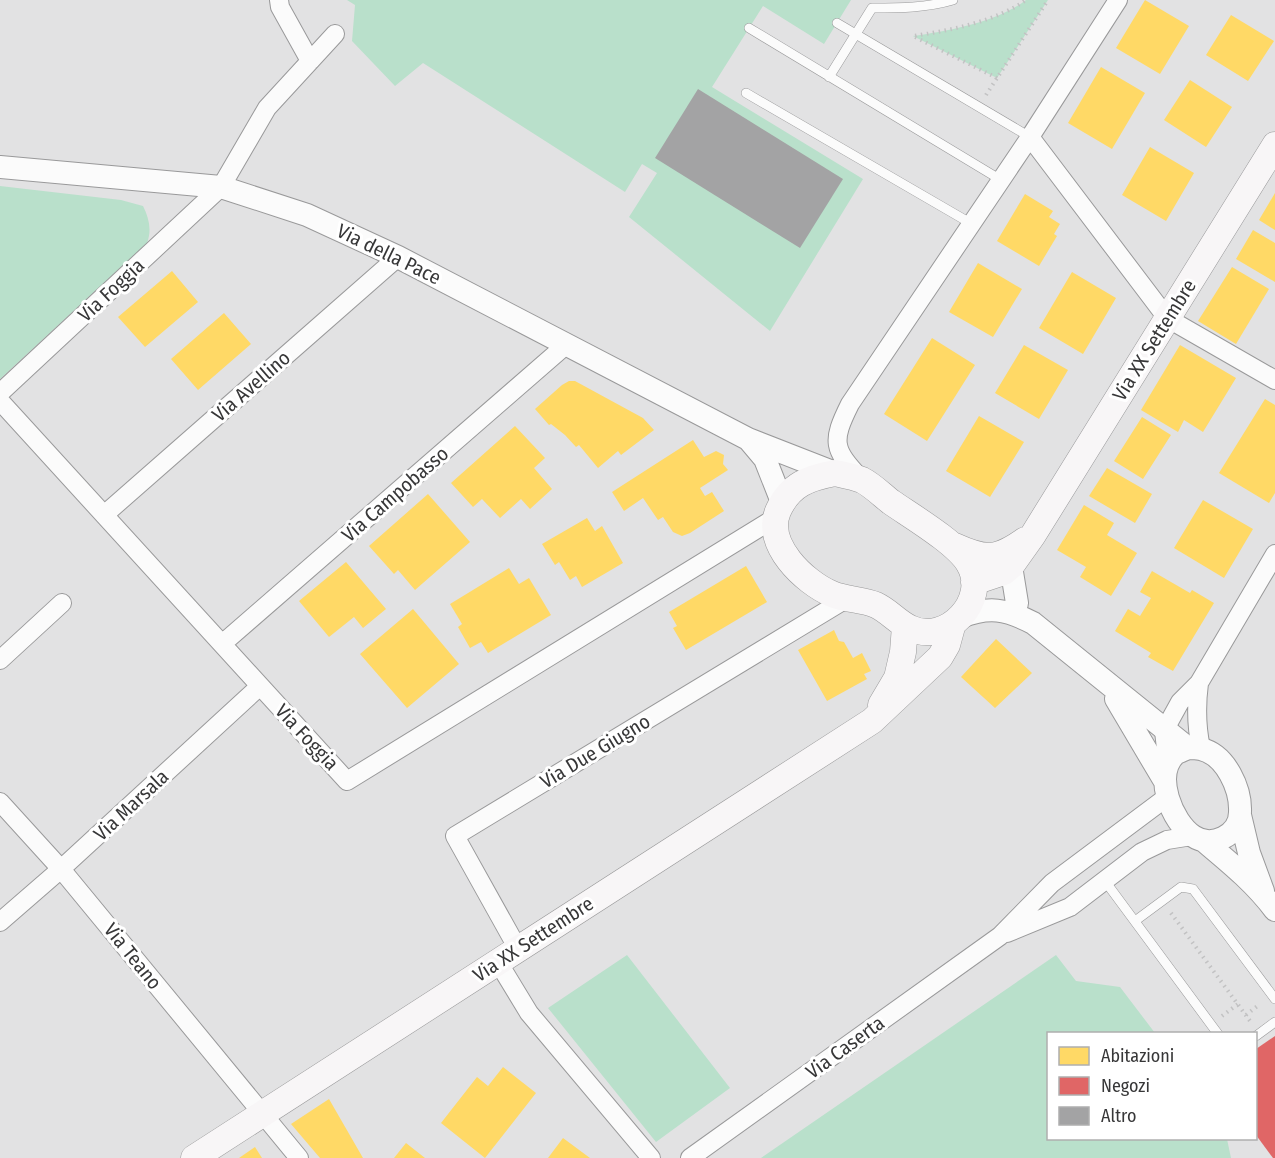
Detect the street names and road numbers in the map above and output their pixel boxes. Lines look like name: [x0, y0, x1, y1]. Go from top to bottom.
street label: Via della Pace: [333, 219, 445, 289]
street label: Via Foggia: [73, 253, 149, 327]
street label: Via XX Settembre: [1107, 275, 1201, 405]
street label: Via Avellino: [207, 346, 295, 426]
street label: Via Campobasso: [337, 441, 453, 547]
street label: Via Foggia: [270, 699, 344, 775]
street label: Via Due Giugno: [536, 709, 654, 793]
street label: Via Marsala: [89, 764, 173, 846]
street label: Via XX Settembre: [468, 891, 598, 987]
street label: Via Teano: [99, 918, 167, 994]
street label: Via Caserta: [801, 1011, 889, 1083]

